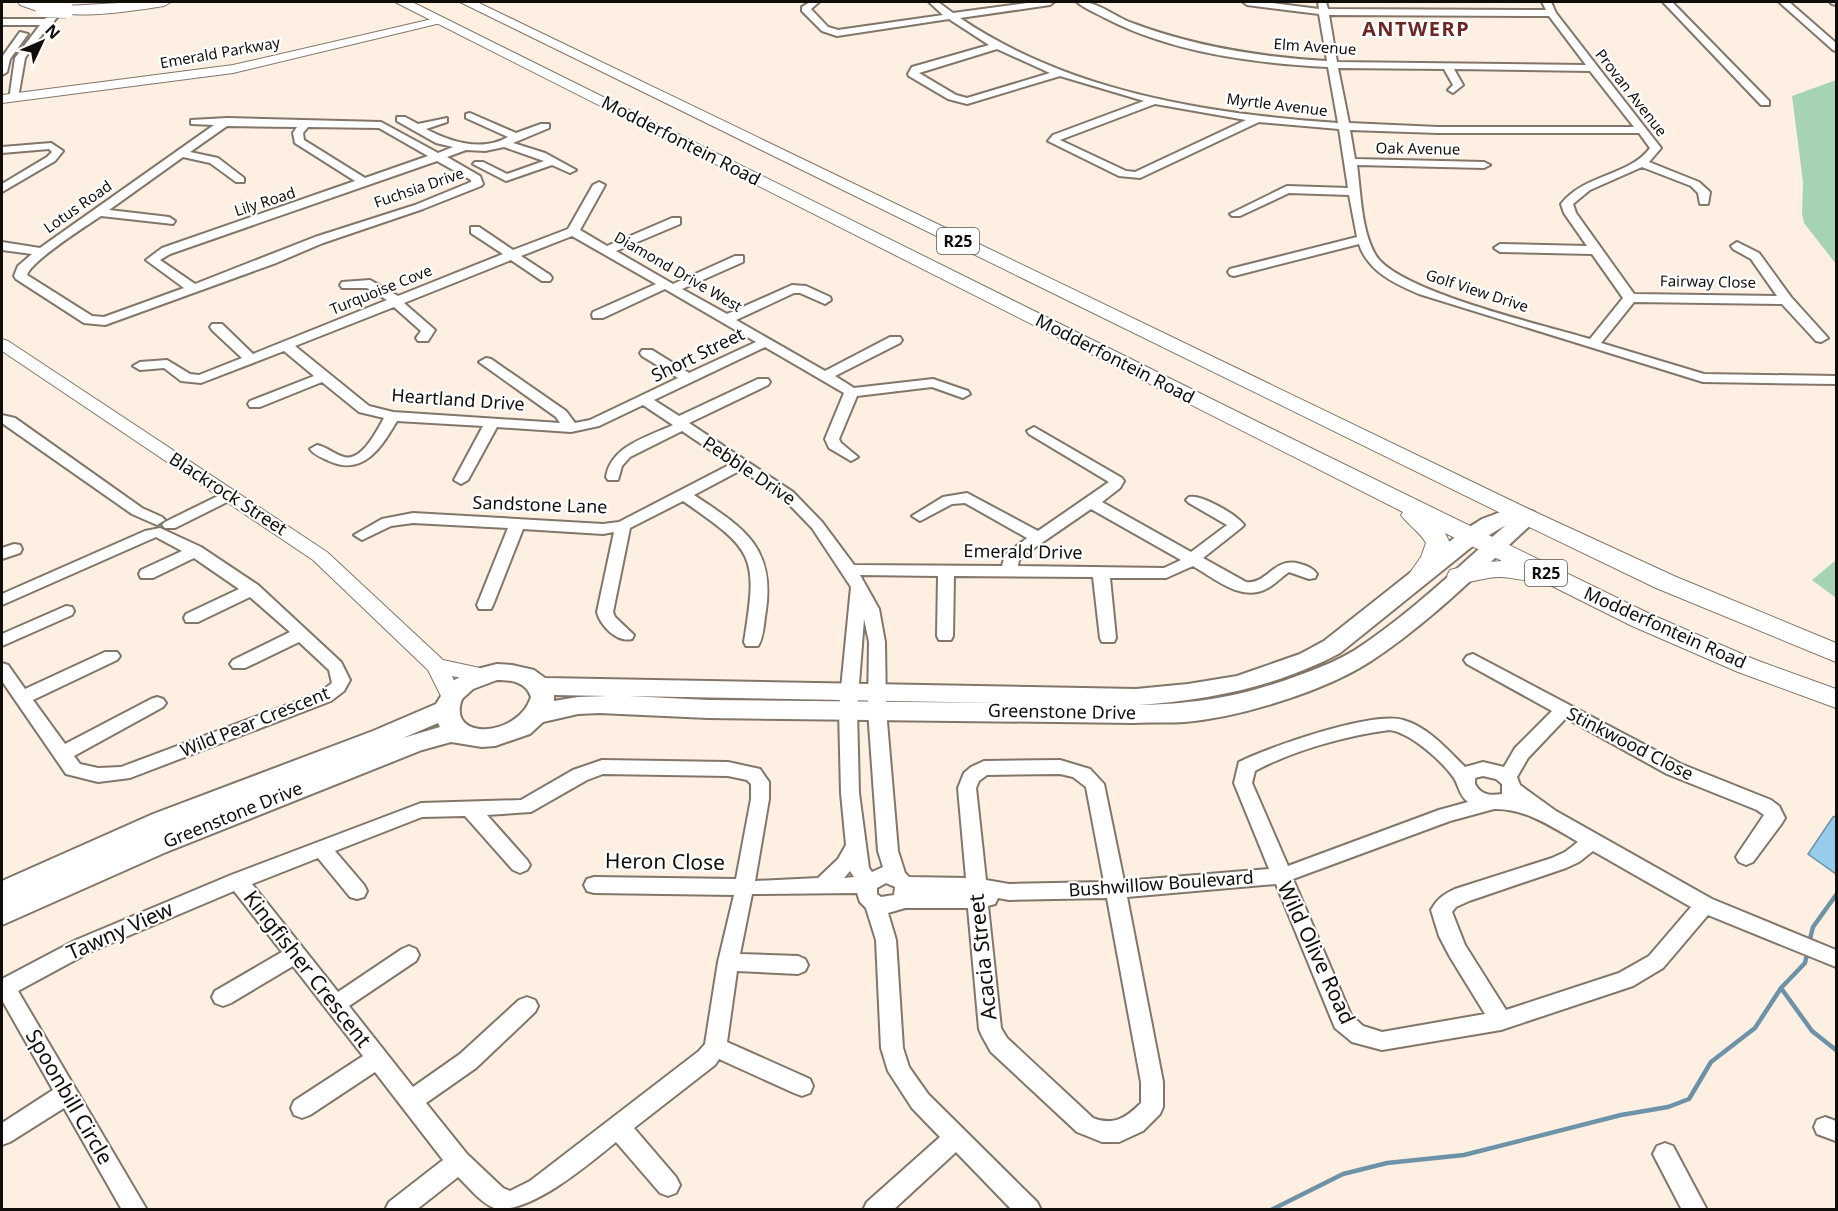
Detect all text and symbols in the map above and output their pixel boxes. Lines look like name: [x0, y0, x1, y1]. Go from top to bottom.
north arrow: [12, 12, 72, 72]
district label: ANTWERP: [1362, 15, 1470, 42]
text: N: [40, 19, 65, 44]
street label: Emerald Parkway: [158, 32, 282, 72]
street label: Elm Avenue: [1273, 33, 1357, 59]
street label: Provan Avenue: [1591, 45, 1672, 140]
street label: Myrtle Avenue: [1225, 88, 1329, 120]
street label: Modderfontein Road: [598, 90, 765, 191]
street label: Oak Avenue: [1375, 137, 1461, 159]
street label: Fuchsia Drive: [371, 162, 466, 212]
street label: Lotus Road: [39, 175, 115, 237]
street label: Lily Road: [232, 182, 298, 220]
street label: Diamond Drive West: [611, 226, 747, 316]
road number: R25: [937, 228, 979, 254]
street label: Turquoise Cove: [327, 260, 434, 319]
street label: Golf View Drive: [1423, 264, 1531, 316]
street label: Fairway Close: [1660, 270, 1756, 292]
street label: Modderfontein Road: [1032, 308, 1199, 409]
street label: Short Street: [647, 321, 749, 387]
street label: Heartland Drive: [391, 382, 526, 416]
street label: Pebble Drive: [698, 430, 801, 510]
street label: Blackrock Street: [165, 446, 292, 540]
street label: Sandstone Lane: [472, 490, 608, 518]
street label: Emerald Drive: [963, 538, 1083, 564]
road number: R25: [1525, 560, 1567, 586]
street label: Modderfontein Road: [1580, 580, 1750, 674]
street label: Wild Pear Crescent: [177, 680, 333, 762]
street label: Greenstone Drive: [988, 698, 1136, 724]
street label: Stinkwood Close: [1563, 701, 1698, 785]
street label: Greenstone Drive: [159, 775, 306, 853]
street label: Heron Close: [605, 846, 725, 876]
street label: Bushwillow Boulevard: [1068, 865, 1254, 901]
street label: Wild Olive Road: [1272, 877, 1362, 1028]
street label: Kingfisher Crescent: [238, 884, 378, 1053]
street label: Acacia Street: [961, 892, 1003, 1022]
street label: Tawny View: [62, 894, 178, 966]
street label: Spoonbill Circle: [20, 1024, 120, 1169]

